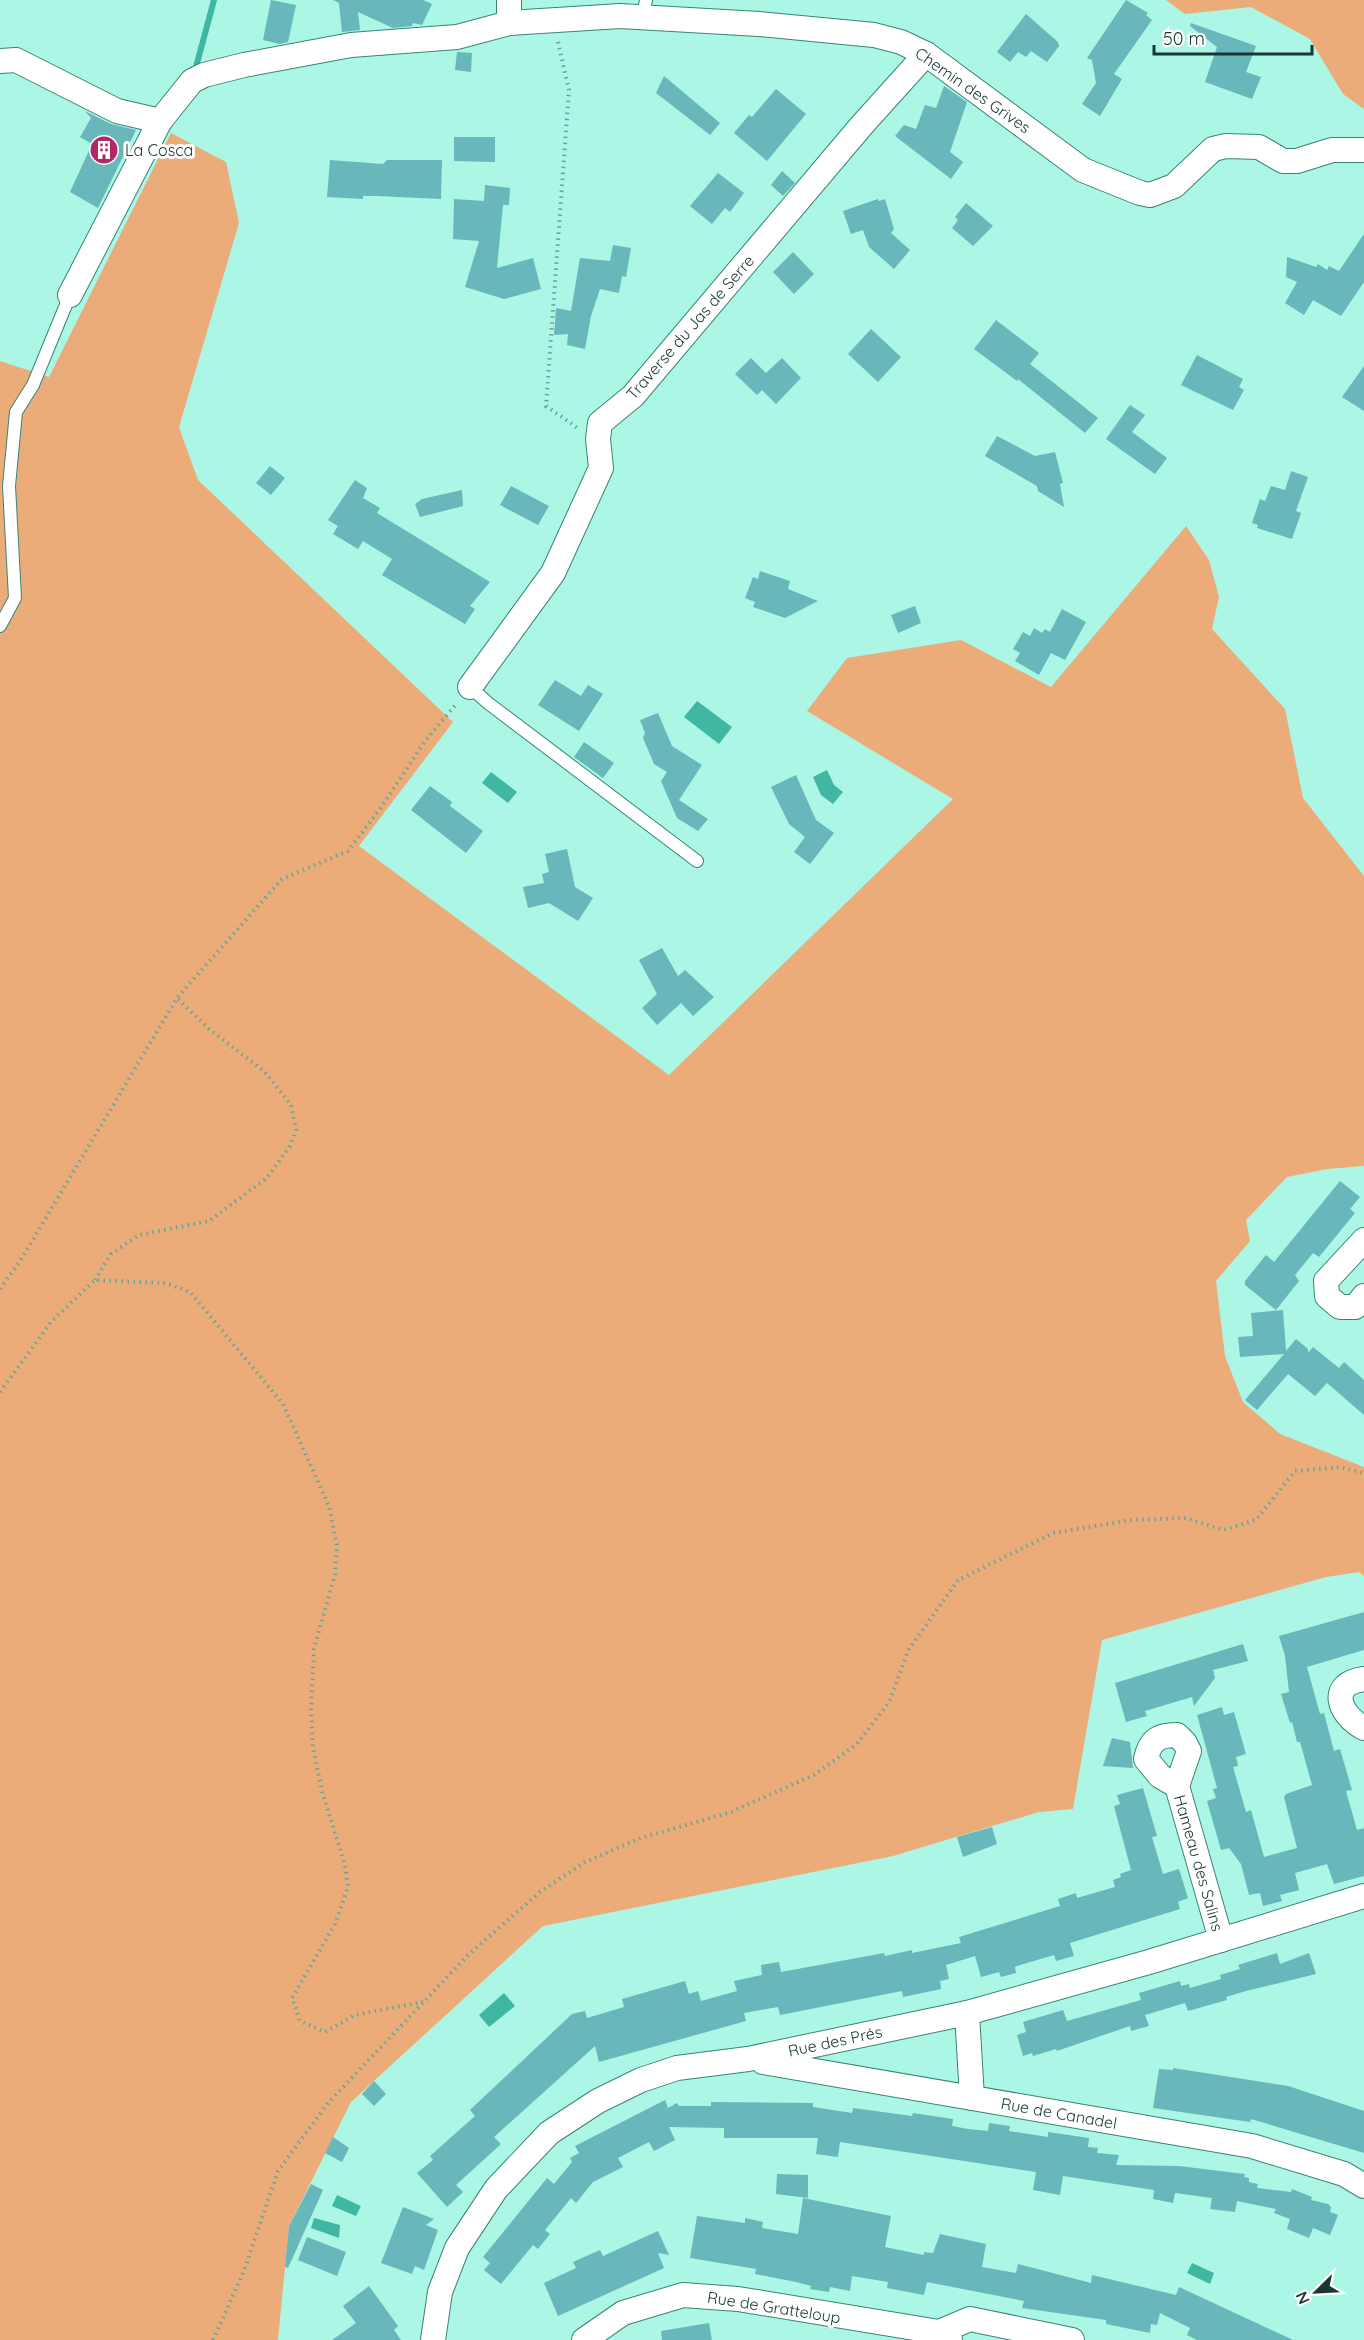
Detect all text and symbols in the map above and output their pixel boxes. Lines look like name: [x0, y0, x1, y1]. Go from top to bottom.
scale bar: [1154, 18, 1312, 56]
text: 50 m: [1163, 27, 1205, 50]
street label: Chemin des Grives: [911, 43, 1035, 137]
building icon: La Cosca: [88, 134, 120, 166]
place label: La Cosca: [125, 140, 193, 160]
street label: Traverse du Jas de Serre: [622, 251, 758, 403]
street label: Hameau des Salins: [1170, 1792, 1228, 1934]
street label: Rue des Prés: [786, 2021, 884, 2061]
street label: Rue de Canadel: [999, 2093, 1119, 2133]
north arrow: [1286, 2262, 1346, 2322]
street label: Rue de Gratteloup: [706, 2287, 842, 2327]
text: N: [1291, 2289, 1314, 2308]

